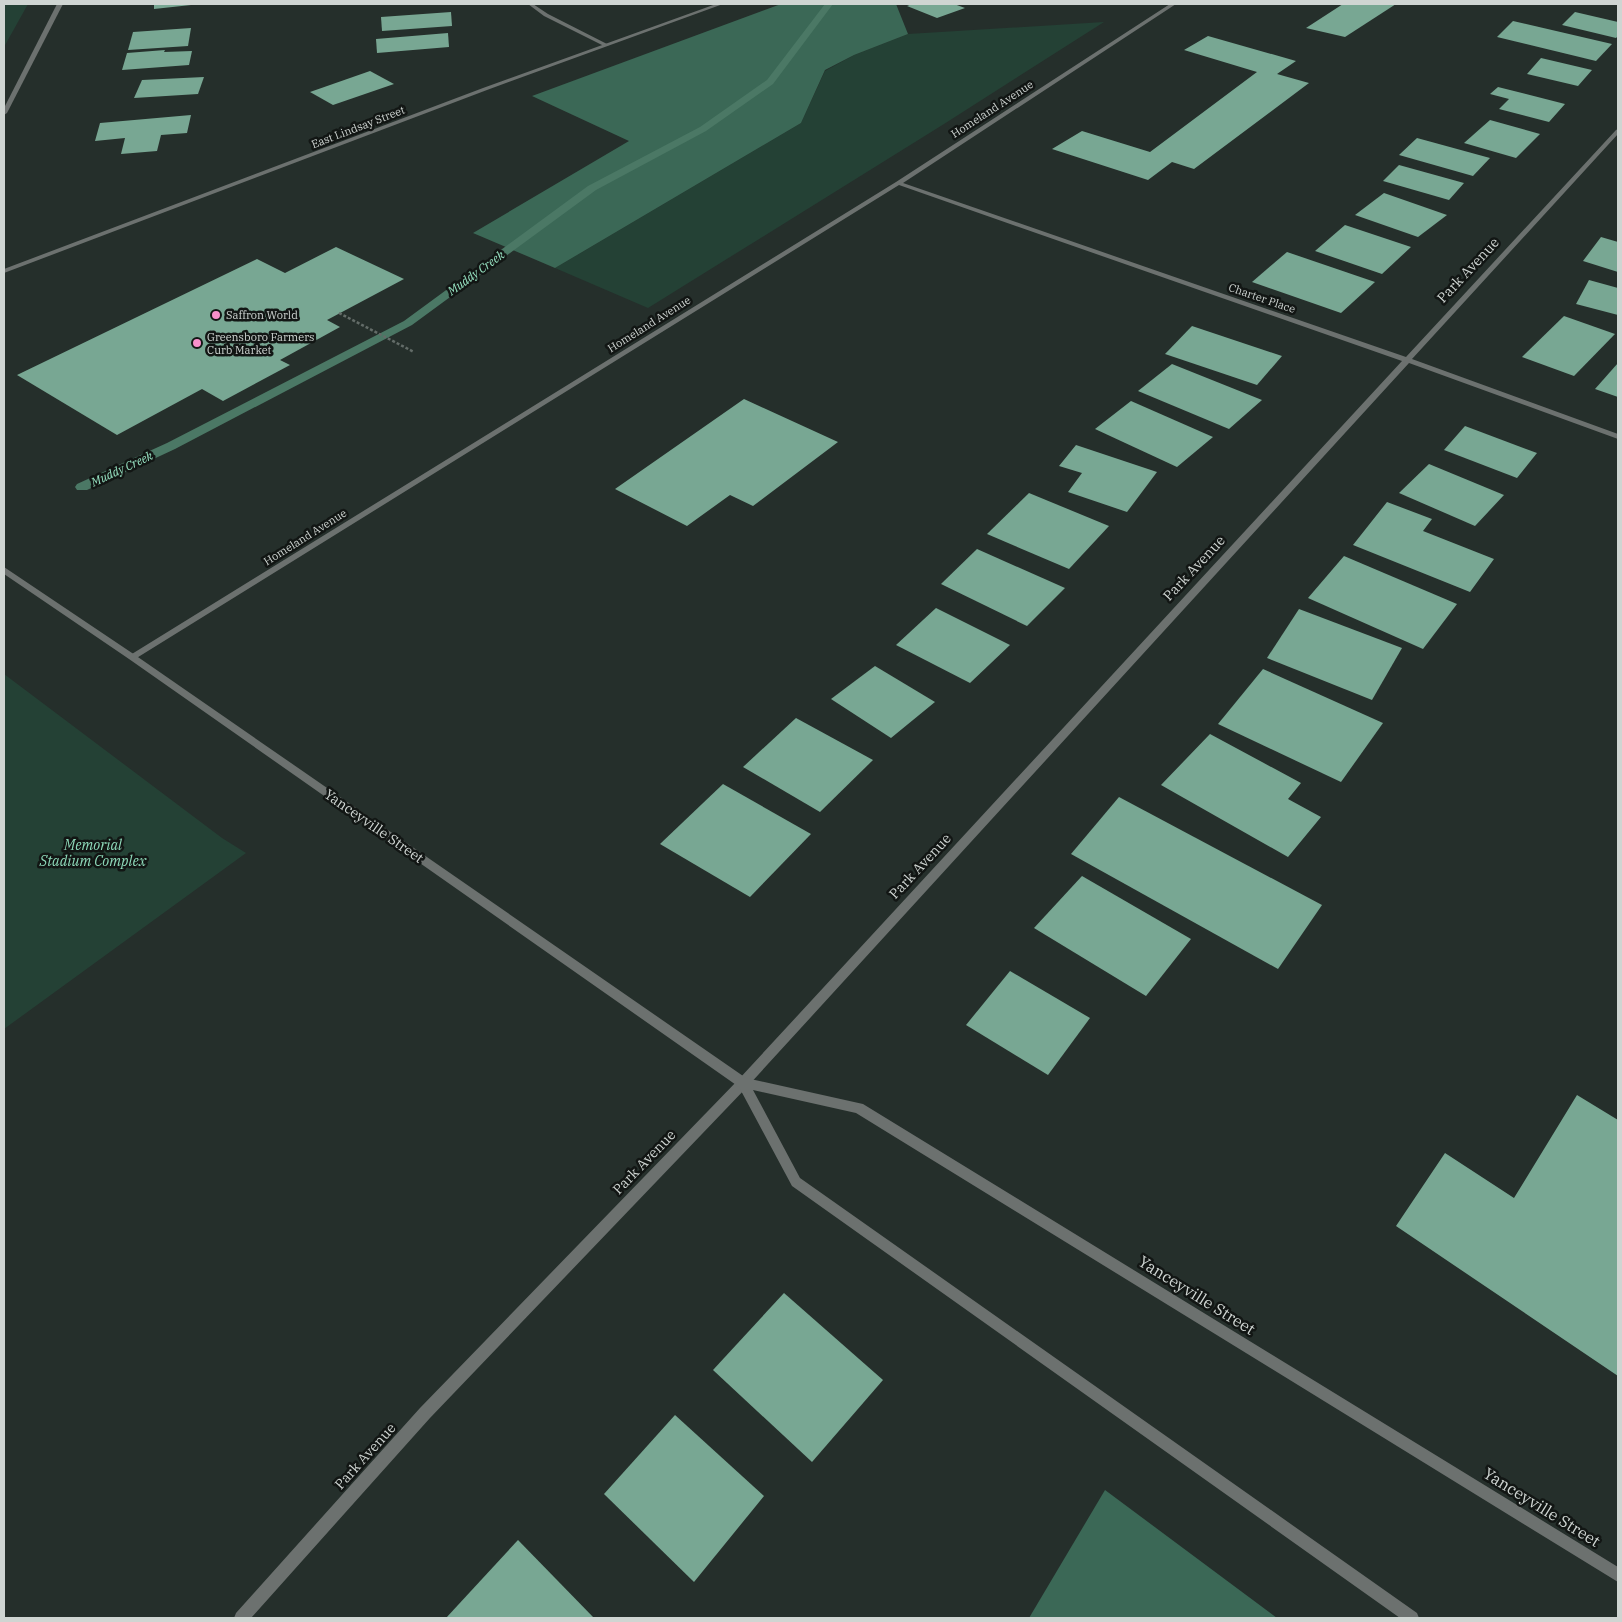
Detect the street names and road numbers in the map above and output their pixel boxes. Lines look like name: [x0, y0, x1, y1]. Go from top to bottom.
street label: Homeland Avenue: [948, 77, 1036, 141]
street label: East Lindsay Street: [309, 103, 407, 151]
street label: Park Avenue: [1433, 233, 1503, 307]
street label: Charter Place: [1227, 280, 1297, 316]
street label: Homeland Avenue: [605, 293, 693, 355]
street label: Homeland Avenue: [261, 506, 349, 568]
street label: Park Avenue: [1159, 531, 1229, 605]
street label: Yanceyville Street: [321, 785, 427, 867]
street label: Park Avenue: [885, 829, 955, 903]
street label: Park Avenue: [609, 1126, 679, 1198]
street label: Yanceyville Street: [1135, 1251, 1259, 1339]
street label: Park Avenue: [331, 1419, 399, 1493]
street label: Yanceyville Street: [1480, 1463, 1604, 1551]

